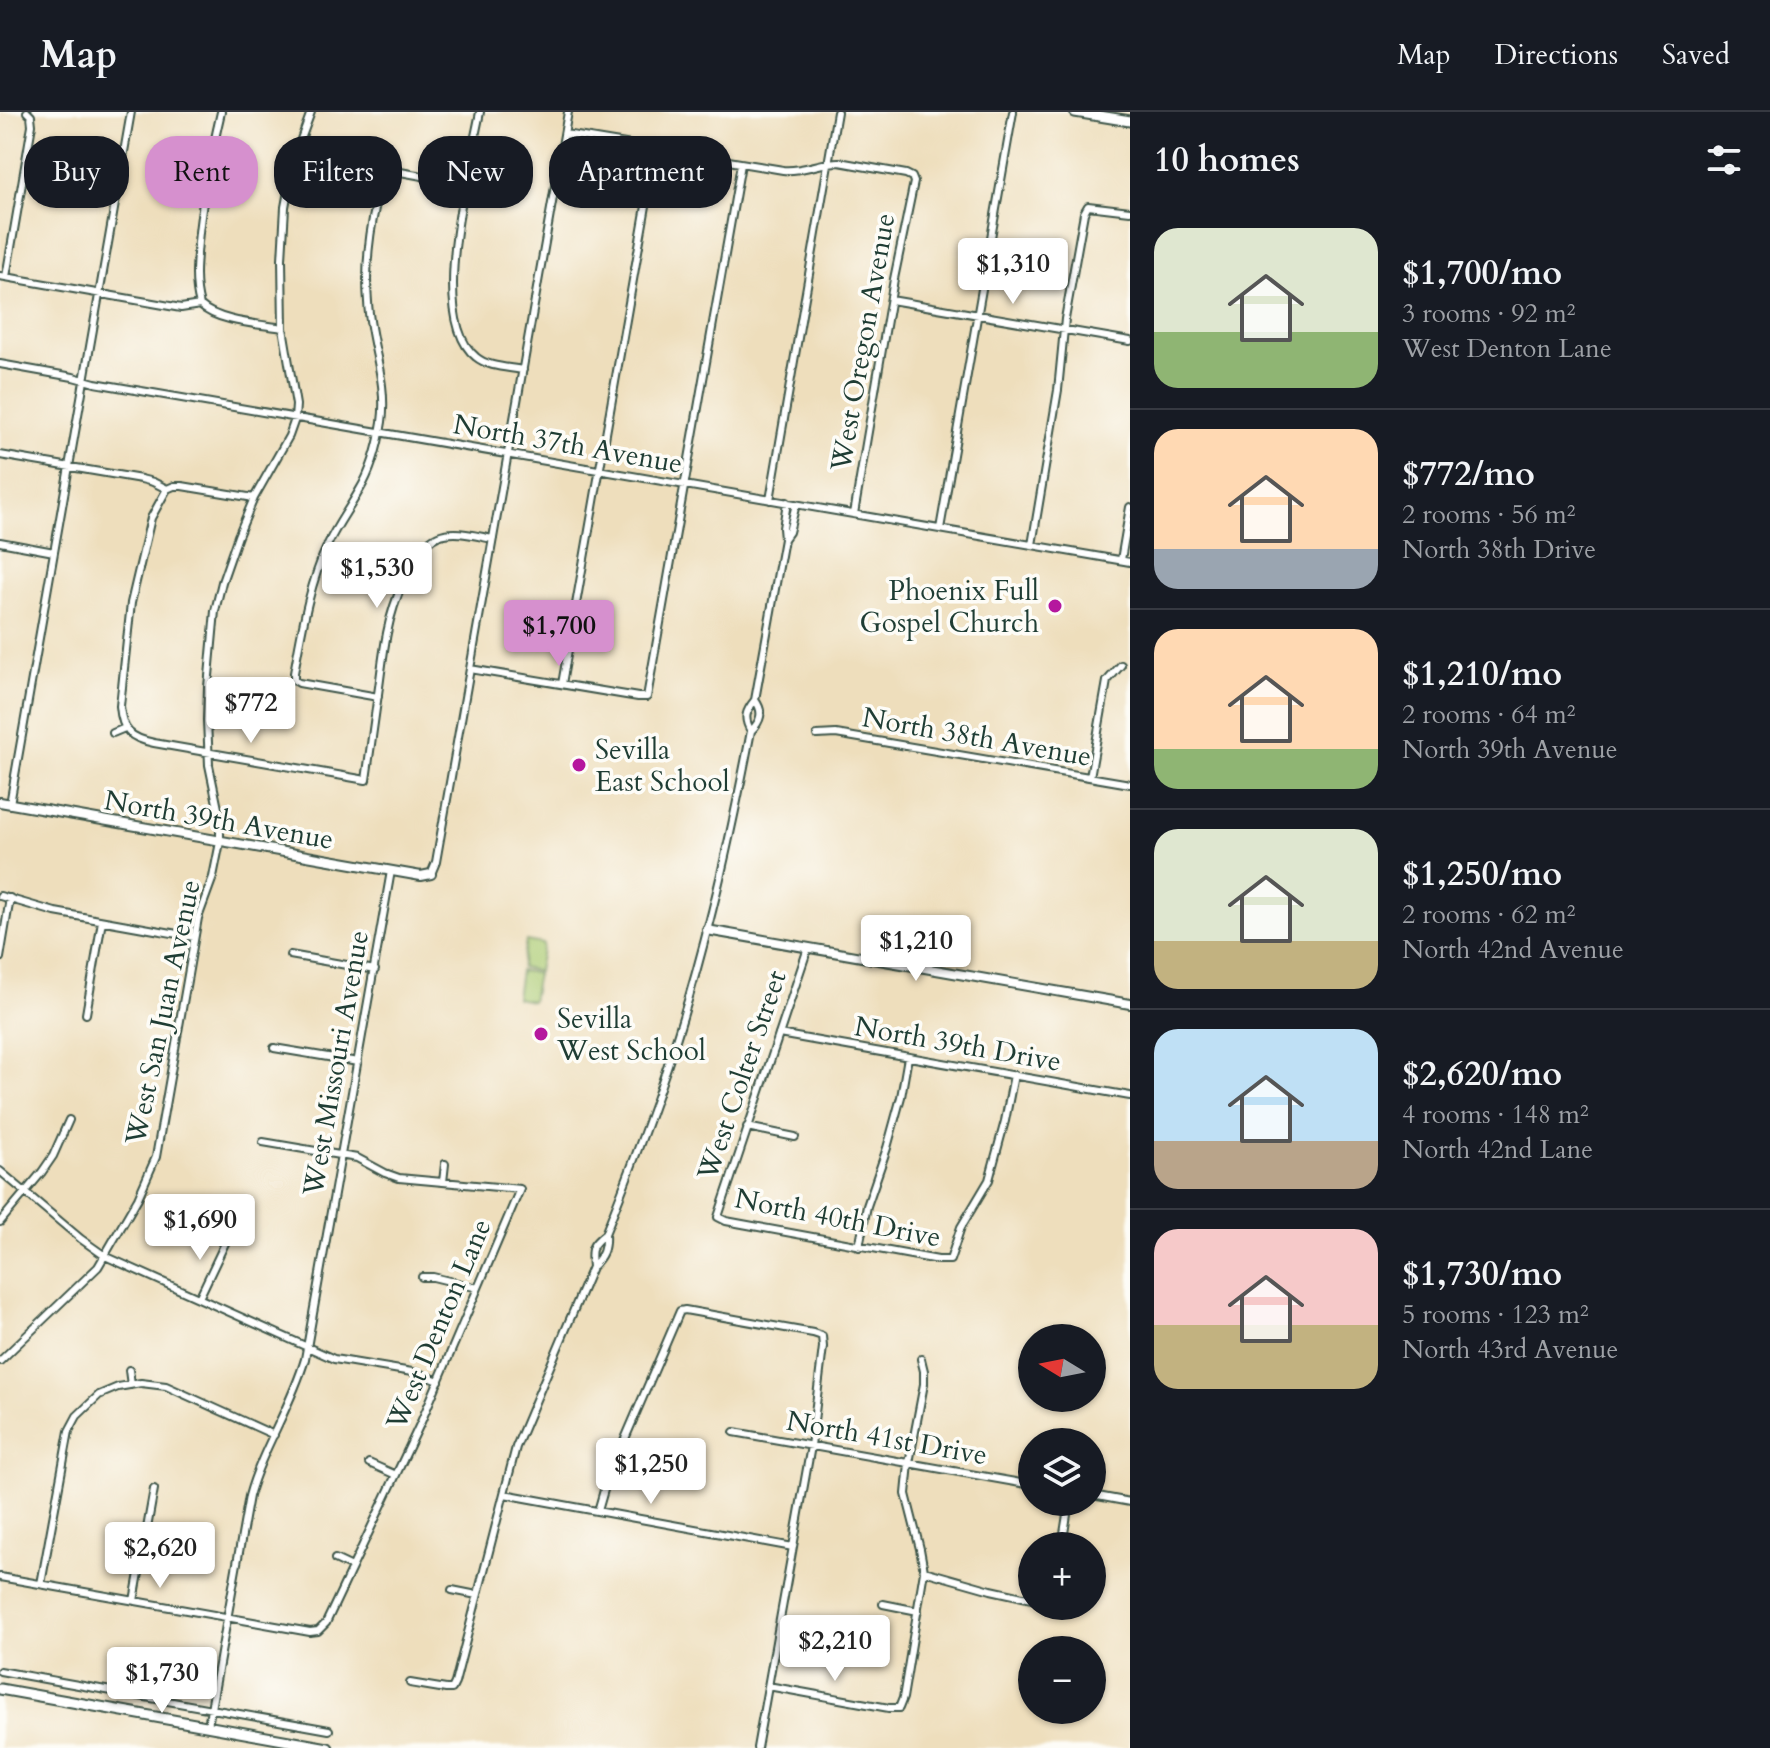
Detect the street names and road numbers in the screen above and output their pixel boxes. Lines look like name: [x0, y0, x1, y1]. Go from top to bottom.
street label: West Oregon Avenue: [821, 210, 904, 475]
street label: North 37th Avenue: [450, 405, 685, 483]
street label: North 38th Avenue: [859, 698, 1094, 776]
street label: North 39th Avenue: [101, 781, 336, 859]
street label: West San Juan Avenue: [116, 876, 210, 1149]
street label: West Missouri Avenue: [294, 927, 378, 1200]
street label: West Colter Street: [688, 965, 796, 1186]
street label: North 39th Drive: [852, 1007, 1064, 1081]
street label: North 40th Drive: [732, 1179, 944, 1257]
street label: West Denton Lane: [377, 1213, 501, 1437]
street label: North 41st Drive: [784, 1402, 990, 1474]

